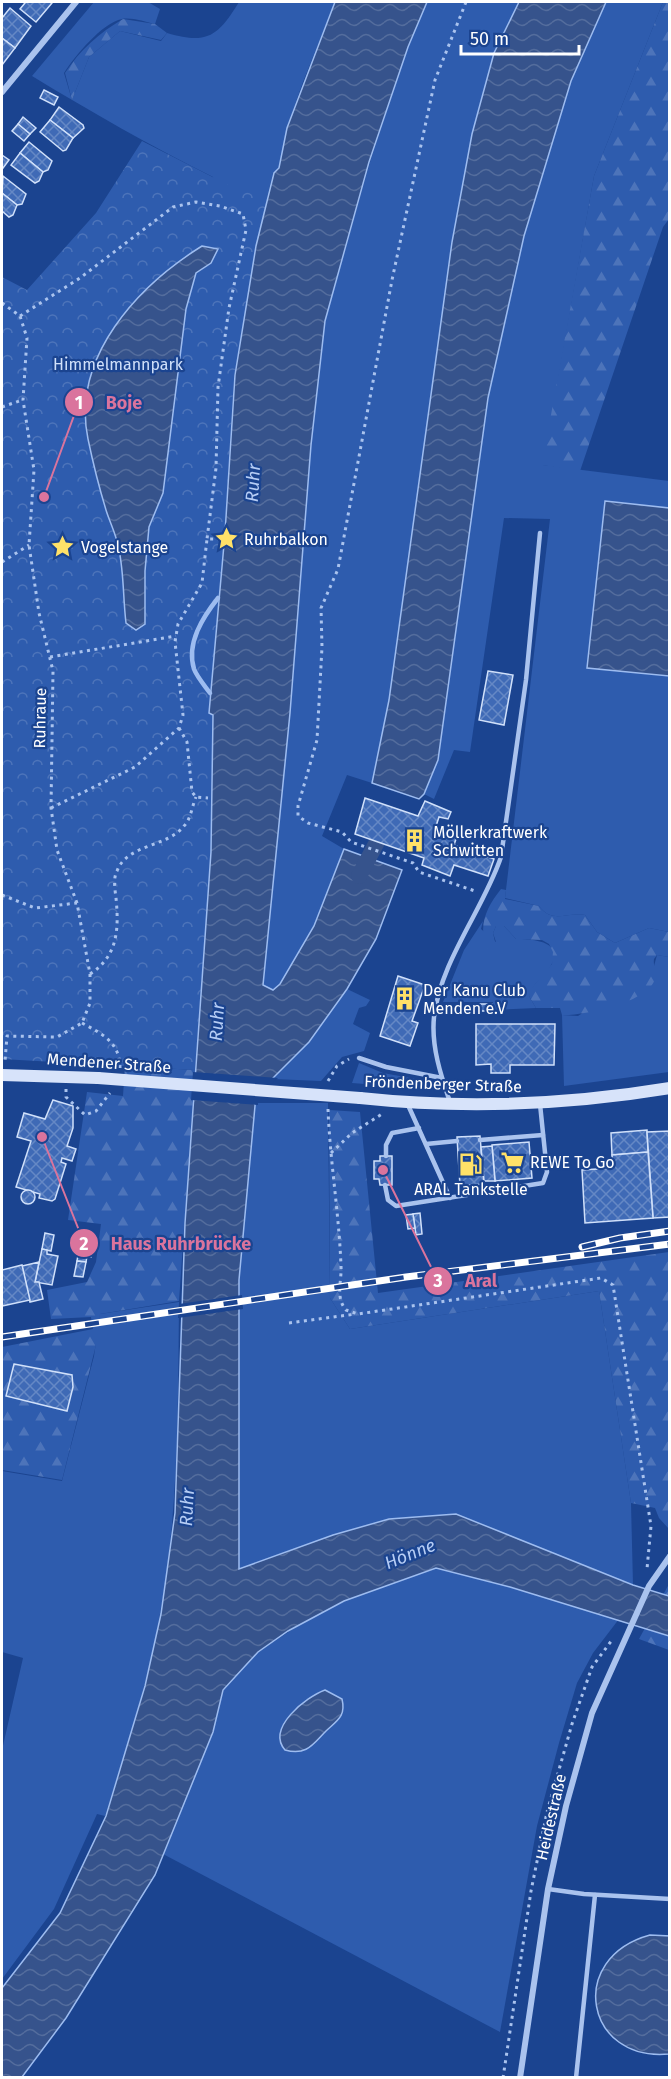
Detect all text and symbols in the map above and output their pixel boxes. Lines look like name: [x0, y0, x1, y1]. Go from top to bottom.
scale bar: [461, 18, 580, 56]
text: 50 m: [470, 28, 509, 50]
park label: Himmelmannpark: [53, 355, 184, 374]
callout: Boje: [64, 384, 154, 420]
text: 1: [75, 392, 83, 414]
text: Boje: [106, 392, 142, 414]
water label: Ruhr: [241, 462, 265, 503]
place icon: Ruhrbalkon: [213, 526, 239, 552]
place label: Ruhrbalkon: [244, 530, 328, 549]
place icon: Vogelstange: [50, 534, 76, 560]
place label: Vogelstange: [81, 538, 168, 557]
street label: Ruhraue: [30, 687, 50, 749]
place label: Möllerkraftwerk Schwitten: [433, 823, 548, 860]
building icon: Möllerkraftwerk Schwitten: [402, 828, 428, 854]
place label: Der Kanu Club Menden e.V: [423, 981, 526, 1018]
building icon: Der Kanu Club Menden e.V: [392, 986, 418, 1012]
water label: Ruhr: [205, 1001, 229, 1042]
street label: Mendener Straße: [46, 1049, 172, 1077]
street label: Fröndenberger Straße: [364, 1072, 522, 1096]
supermarket icon: REWE To Go: [499, 1149, 525, 1175]
fuel station icon: ARAL Tankstelle: [458, 1151, 484, 1177]
place label: REWE To Go: [530, 1153, 615, 1172]
place label: ARAL Tankstelle: [414, 1180, 528, 1199]
callout: Haus Ruhrbrücke: [69, 1225, 264, 1261]
text: 2: [79, 1233, 89, 1255]
text: Haus Ruhrbrücke: [111, 1233, 251, 1255]
callout: Aral: [423, 1263, 510, 1299]
text: 3: [432, 1270, 443, 1292]
text: Aral: [464, 1270, 498, 1292]
water label: Ruhr: [175, 1486, 199, 1527]
water label: Hönne: [381, 1534, 439, 1574]
street label: Heidestraße: [532, 1772, 570, 1862]

